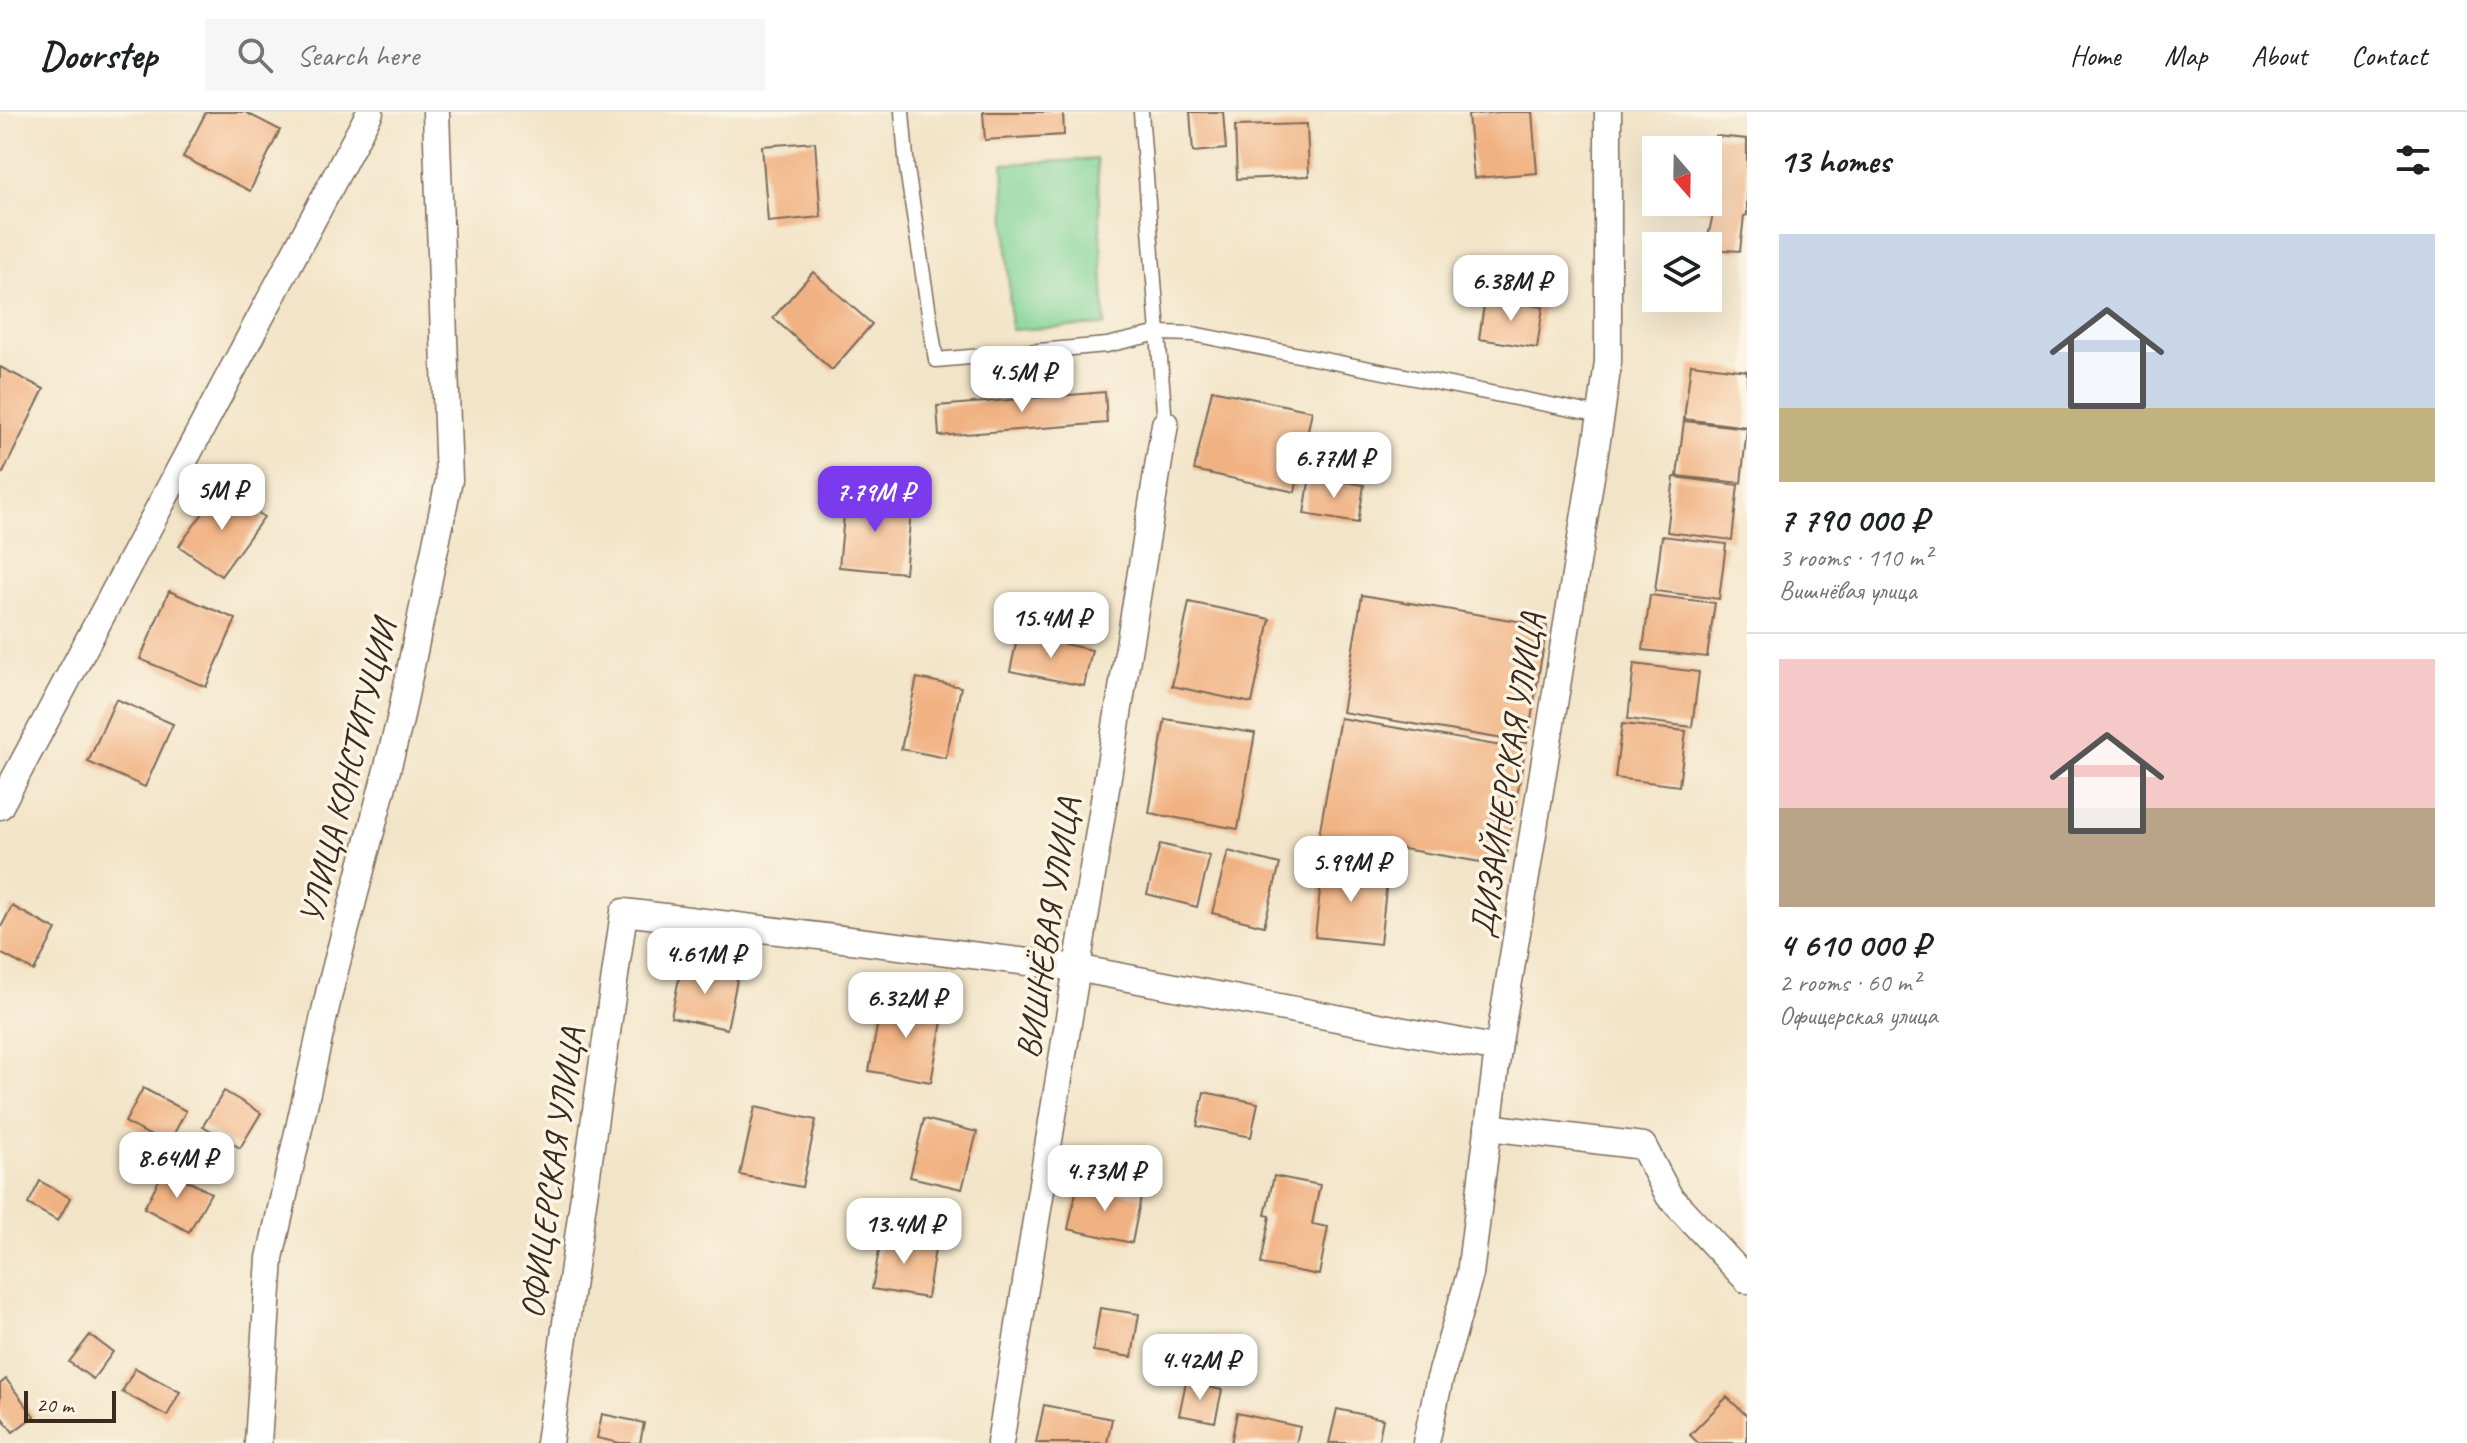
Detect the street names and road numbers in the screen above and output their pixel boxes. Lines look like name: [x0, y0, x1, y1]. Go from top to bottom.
street label: ДИЗАЙНЕРСКАЯ УЛИЦА: [1460, 609, 1554, 940]
street label: УЛИЦА КОНСТИТУЦИИ: [289, 610, 407, 928]
street label: ВИШНЁВАЯ УЛИЦА: [1006, 794, 1089, 1061]
street label: ОФИЦЕРСКАЯ УЛИЦА: [510, 1024, 593, 1321]

